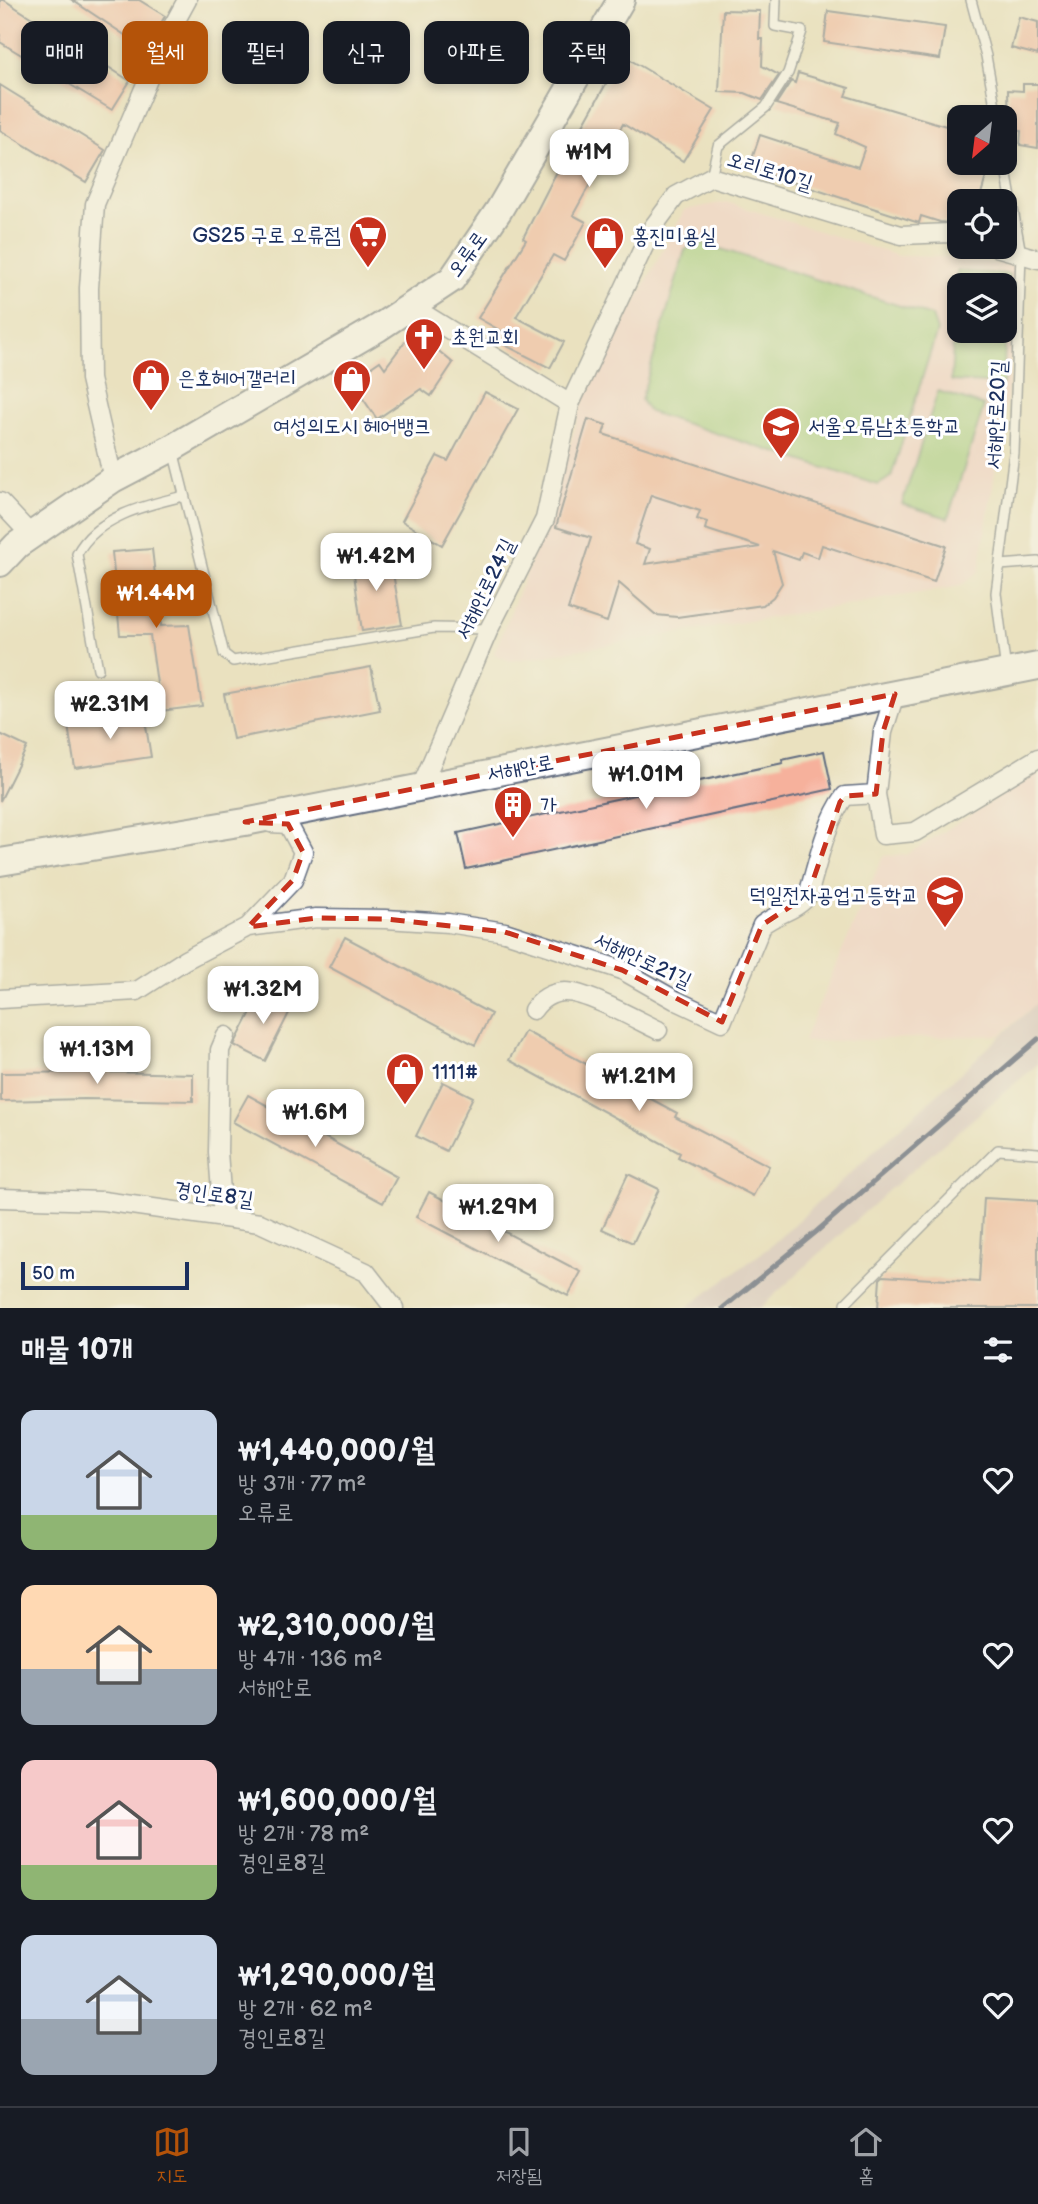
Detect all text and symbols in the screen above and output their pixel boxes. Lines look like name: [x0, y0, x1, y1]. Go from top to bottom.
chip: 매매: [21, 21, 108, 84]
chip: 월세: [122, 21, 208, 84]
chip: 필터: [222, 21, 309, 84]
chip: 신규: [323, 21, 410, 84]
chip: 아파트: [424, 21, 529, 84]
chip: 주택: [543, 21, 630, 84]
north arrow: [947, 105, 1017, 175]
map controls: [947, 105, 1017, 343]
pin: ₩1M: [555, 130, 623, 189]
text: ₩1M: [566, 138, 612, 166]
street label: 오리로10길: [724, 147, 816, 196]
button: locate: [947, 189, 1017, 259]
supermarket icon: GS25 구로 오류점: [347, 214, 389, 269]
shop icon: 홍진미용실: [584, 215, 626, 270]
place label: GS25 구로 오류점: [192, 223, 341, 248]
place label: 홍진미용실: [632, 224, 717, 249]
street label: 오류로: [442, 226, 492, 282]
button: layers: [947, 273, 1017, 343]
church icon: 초원교회: [403, 316, 445, 371]
place label: 초원교회: [451, 325, 519, 350]
shop icon: 은호헤어갤러리: [130, 357, 172, 412]
shop icon: 여성의도시 헤어뱅크: [331, 358, 373, 413]
street label: 서해안로20길: [981, 360, 1012, 470]
place label: 은호헤어갤러리: [178, 366, 296, 391]
school or university icon: 서울오류남초등학교: [760, 405, 802, 460]
place label: 여성의도시 헤어뱅크: [273, 414, 431, 439]
place label: 서울오류남초등학교: [808, 414, 960, 439]
pin: ₩1.42M: [319, 534, 433, 593]
street label: 서해안로24길: [450, 535, 521, 644]
text: ₩1.42M: [336, 542, 416, 570]
pin: ₩1.44M: [99, 570, 213, 630]
text: ₩1.44M: [117, 579, 195, 607]
pin: ₩2.31M: [53, 682, 167, 741]
text: ₩2.31M: [71, 690, 149, 718]
street label: 서해안로: [485, 750, 556, 787]
pin: ₩1.01M: [589, 752, 703, 811]
text: ₩1.01M: [608, 760, 684, 788]
building icon: 가: [492, 784, 534, 839]
place label: 가: [540, 793, 557, 818]
school or university icon: 덕일전자공업고등학교: [924, 874, 966, 929]
place label: 덕일전자공업고등학교: [749, 883, 918, 908]
street label: 서해안로21길: [590, 927, 696, 994]
pin: ₩1.32M: [206, 967, 320, 1026]
text: ₩1.32M: [224, 975, 302, 1003]
pin: ₩1.13M: [40, 1026, 154, 1086]
text: ₩1.13M: [60, 1035, 134, 1063]
shop icon: 1111#: [384, 1051, 426, 1106]
pin: ₩1.21M: [582, 1054, 696, 1113]
place label: 1111#: [432, 1060, 478, 1085]
text: ₩1.21M: [602, 1062, 676, 1090]
pin: ₩1.6M: [266, 1090, 364, 1149]
text: ₩1.6M: [282, 1098, 348, 1126]
street label: 경인로8길: [173, 1177, 255, 1212]
pin: ₩1.29M: [441, 1184, 555, 1244]
text: ₩1.29M: [459, 1193, 537, 1221]
scale bar: [21, 1259, 189, 1291]
text: 50 m: [32, 1262, 75, 1285]
icon: filters: [979, 1331, 1017, 1369]
text: 매물 10개: [21, 1332, 133, 1368]
text: ₩1,440,000/월: [238, 1433, 435, 1469]
icon: home: [77, 1438, 161, 1522]
icon: heart: [979, 1461, 1017, 1499]
text: 방 3개 · 77 m²: [238, 1470, 366, 1498]
text: 오류로: [238, 1499, 294, 1527]
text: ₩2,310,000/월: [238, 1608, 435, 1644]
icon: home: [77, 1613, 161, 1697]
icon: heart: [979, 1636, 1017, 1674]
text: 방 4개 · 136 m²: [238, 1645, 383, 1673]
text: 서해안로: [238, 1674, 312, 1702]
text: ₩1,600,000/월: [238, 1783, 436, 1819]
icon: home: [77, 1788, 161, 1872]
icon: heart: [979, 1811, 1017, 1849]
text: 방 2개 · 78 m²: [238, 1820, 369, 1848]
text: 경인로8길: [238, 1849, 325, 1877]
text: ₩1,290,000/월: [238, 1958, 435, 1994]
icon: home: [77, 1963, 161, 2047]
icon: heart: [979, 1986, 1017, 2024]
text: 방 2개 · 62 m²: [238, 1995, 373, 2023]
text: 경인로8길: [238, 2024, 325, 2052]
tab: 지도: [153, 2123, 191, 2189]
tab: 저장됨: [496, 2123, 542, 2189]
tab: 홈: [847, 2123, 885, 2189]

